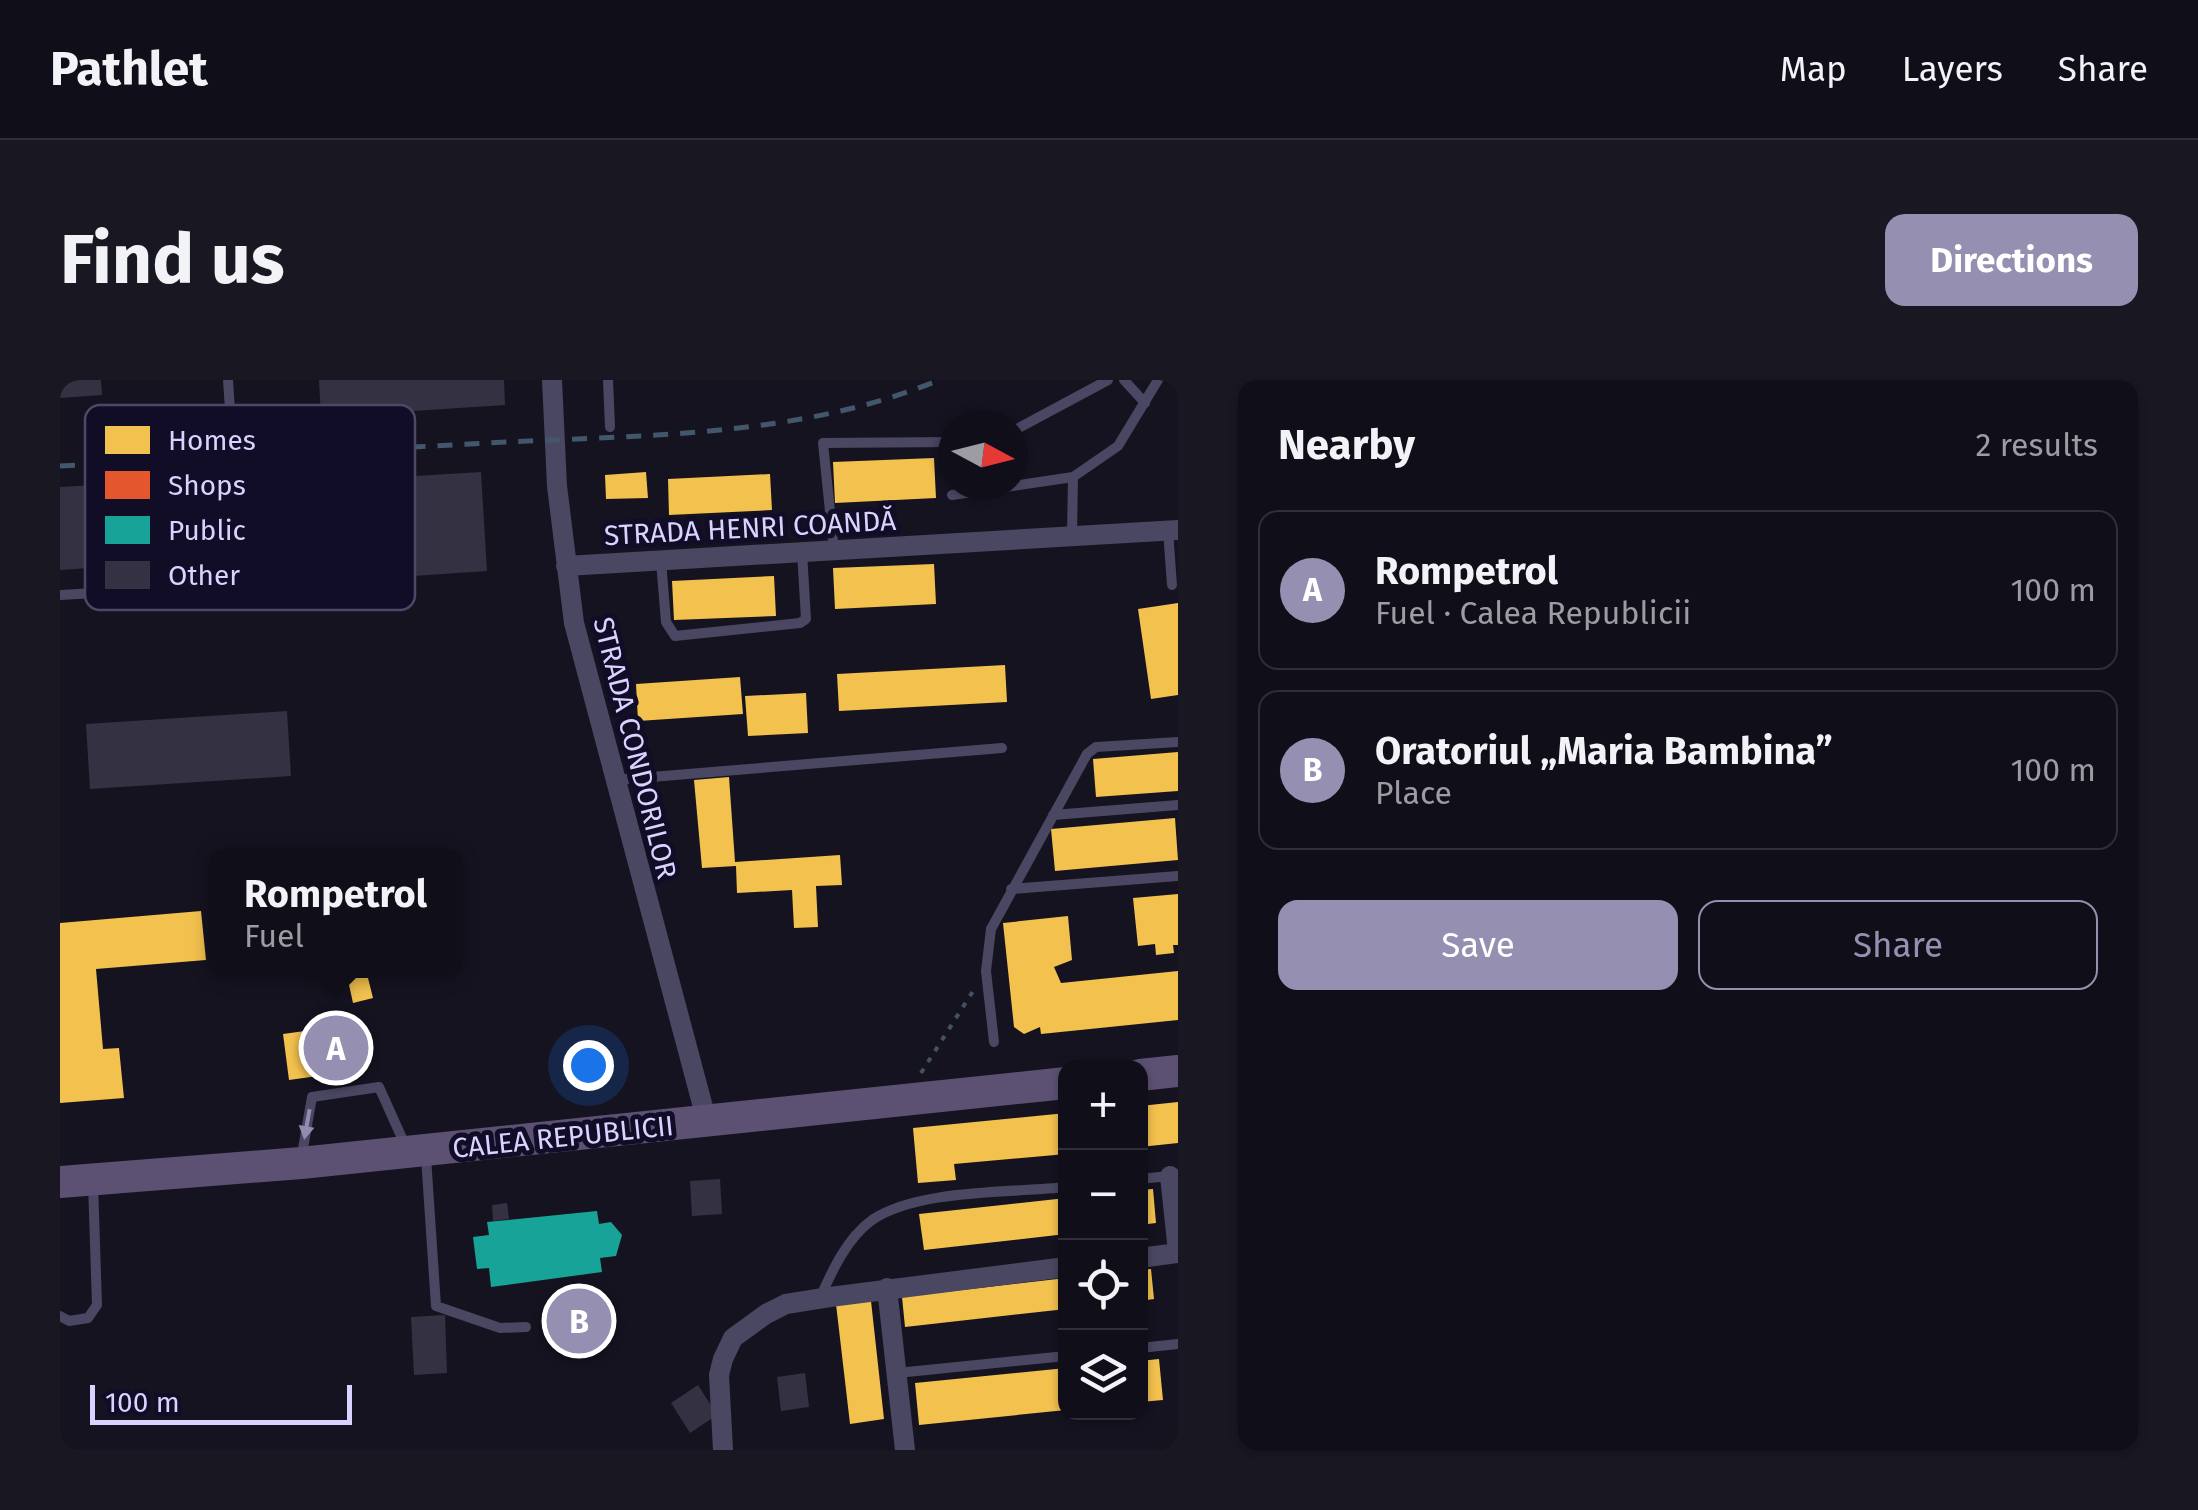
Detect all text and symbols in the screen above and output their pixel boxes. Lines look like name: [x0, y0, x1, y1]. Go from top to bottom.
text: Pathlet: [50, 40, 208, 98]
text: Map: [1780, 48, 1847, 90]
text: Layers: [1902, 48, 2003, 90]
text: Share: [2058, 48, 2148, 90]
button: Directions: [1885, 214, 2138, 306]
text: Find us: [60, 218, 285, 302]
legend: [85, 405, 415, 610]
north arrow: [938, 410, 1028, 500]
text: Nearby: [1278, 420, 1415, 470]
text: Homes: [168, 424, 256, 457]
text: 2 results: [1975, 426, 2098, 464]
text: Shops: [168, 469, 246, 502]
street label: STRADA HENRI COANDĂ: [603, 504, 897, 552]
text: Public: [168, 514, 246, 547]
text: Rompetrol: [1375, 548, 1558, 594]
text: Other: [168, 559, 240, 592]
text: A: [1303, 571, 1322, 609]
text: 100 m: [2011, 571, 2096, 609]
text: Fuel · Calea Republicii: [1375, 594, 1691, 632]
street label: STRADA CONDORILOR: [587, 614, 684, 882]
text: Oratoriul „Maria Bambina”: [1375, 728, 1833, 774]
text: B: [1303, 751, 1322, 789]
text: 100 m: [2011, 751, 2096, 789]
text: Place: [1375, 774, 1452, 812]
popup: [208, 848, 463, 978]
text: Rompetrol: [244, 871, 427, 917]
button: Save: [1278, 900, 1678, 990]
button: Share: [1698, 900, 2098, 990]
text: Fuel: [244, 917, 304, 955]
pin: A: [304, 1010, 368, 1086]
your location: [563, 1040, 614, 1091]
map controls: [1058, 1060, 1148, 1420]
button: +: [1058, 1060, 1148, 1150]
one-way arrow: [299, 1109, 315, 1140]
street label: CALEA REPUBLICII: [451, 1109, 675, 1165]
button: −: [1058, 1150, 1148, 1240]
button: locate: [1058, 1240, 1148, 1330]
pin: B: [546, 1284, 612, 1358]
button: layers: [1058, 1330, 1148, 1420]
scale bar: [90, 1380, 352, 1424]
text: 100 m: [105, 1386, 180, 1419]

